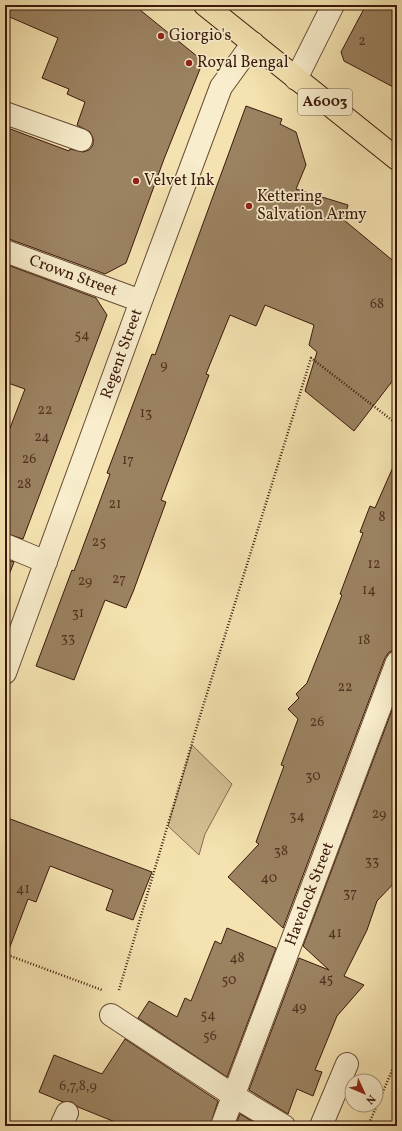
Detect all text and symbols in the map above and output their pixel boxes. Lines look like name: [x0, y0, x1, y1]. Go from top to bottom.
place label: Giorgio's: [169, 25, 232, 47]
marker: Giorgio's: [156, 31, 166, 41]
house number: 2: [358, 32, 366, 51]
place label: Royal Bengal: [197, 52, 289, 74]
marker: Royal Bengal: [184, 58, 194, 68]
road number: A6003: [298, 89, 352, 115]
place label: Velvet Ink: [144, 170, 215, 192]
marker: Velvet Ink: [131, 176, 141, 186]
place label: Kettering Salvation Army: [257, 186, 367, 226]
marker: Kettering Salvation Army: [244, 201, 254, 211]
street label: Crown Street: [26, 250, 121, 302]
house number: 68: [370, 295, 384, 314]
street label: Regent Street: [96, 306, 149, 402]
house number: 54: [74, 326, 90, 345]
house number: 9: [160, 356, 168, 375]
house number: 22: [37, 401, 53, 420]
house number: 13: [140, 404, 152, 423]
house number: 24: [34, 428, 50, 447]
house number: 26: [22, 450, 36, 469]
house number: 17: [122, 451, 134, 470]
house number: 28: [17, 475, 31, 494]
house number: 21: [109, 495, 121, 514]
house number: 8: [378, 508, 386, 527]
house number: 25: [92, 533, 106, 552]
house number: 12: [368, 555, 380, 574]
house number: 27: [112, 570, 126, 589]
house number: 29: [78, 572, 92, 591]
house number: 14: [362, 581, 376, 600]
house number: 31: [72, 604, 84, 623]
house number: 33: [61, 629, 75, 648]
house number: 18: [358, 631, 370, 650]
house number: 22: [337, 678, 353, 697]
house number: 26: [310, 713, 324, 732]
house number: 30: [305, 767, 321, 786]
house number: 29: [372, 805, 386, 824]
house number: 34: [289, 807, 305, 826]
street label: Havelock Street: [280, 839, 340, 949]
house number: 38: [274, 842, 288, 861]
house number: 33: [365, 852, 379, 871]
house number: 40: [261, 869, 277, 888]
house number: 41: [16, 880, 30, 899]
house number: 37: [343, 884, 357, 903]
house number: 41: [328, 924, 342, 943]
house number: 48: [229, 949, 245, 968]
house number: 45: [319, 970, 333, 989]
house number: 50: [222, 971, 236, 990]
house number: 49: [291, 998, 307, 1017]
house number: 54: [200, 1006, 216, 1025]
house number: 56: [203, 1027, 217, 1046]
north arrow: [344, 1073, 384, 1113]
house number: 6,7,8,9: [59, 1077, 97, 1096]
text: N: [362, 1091, 378, 1107]

